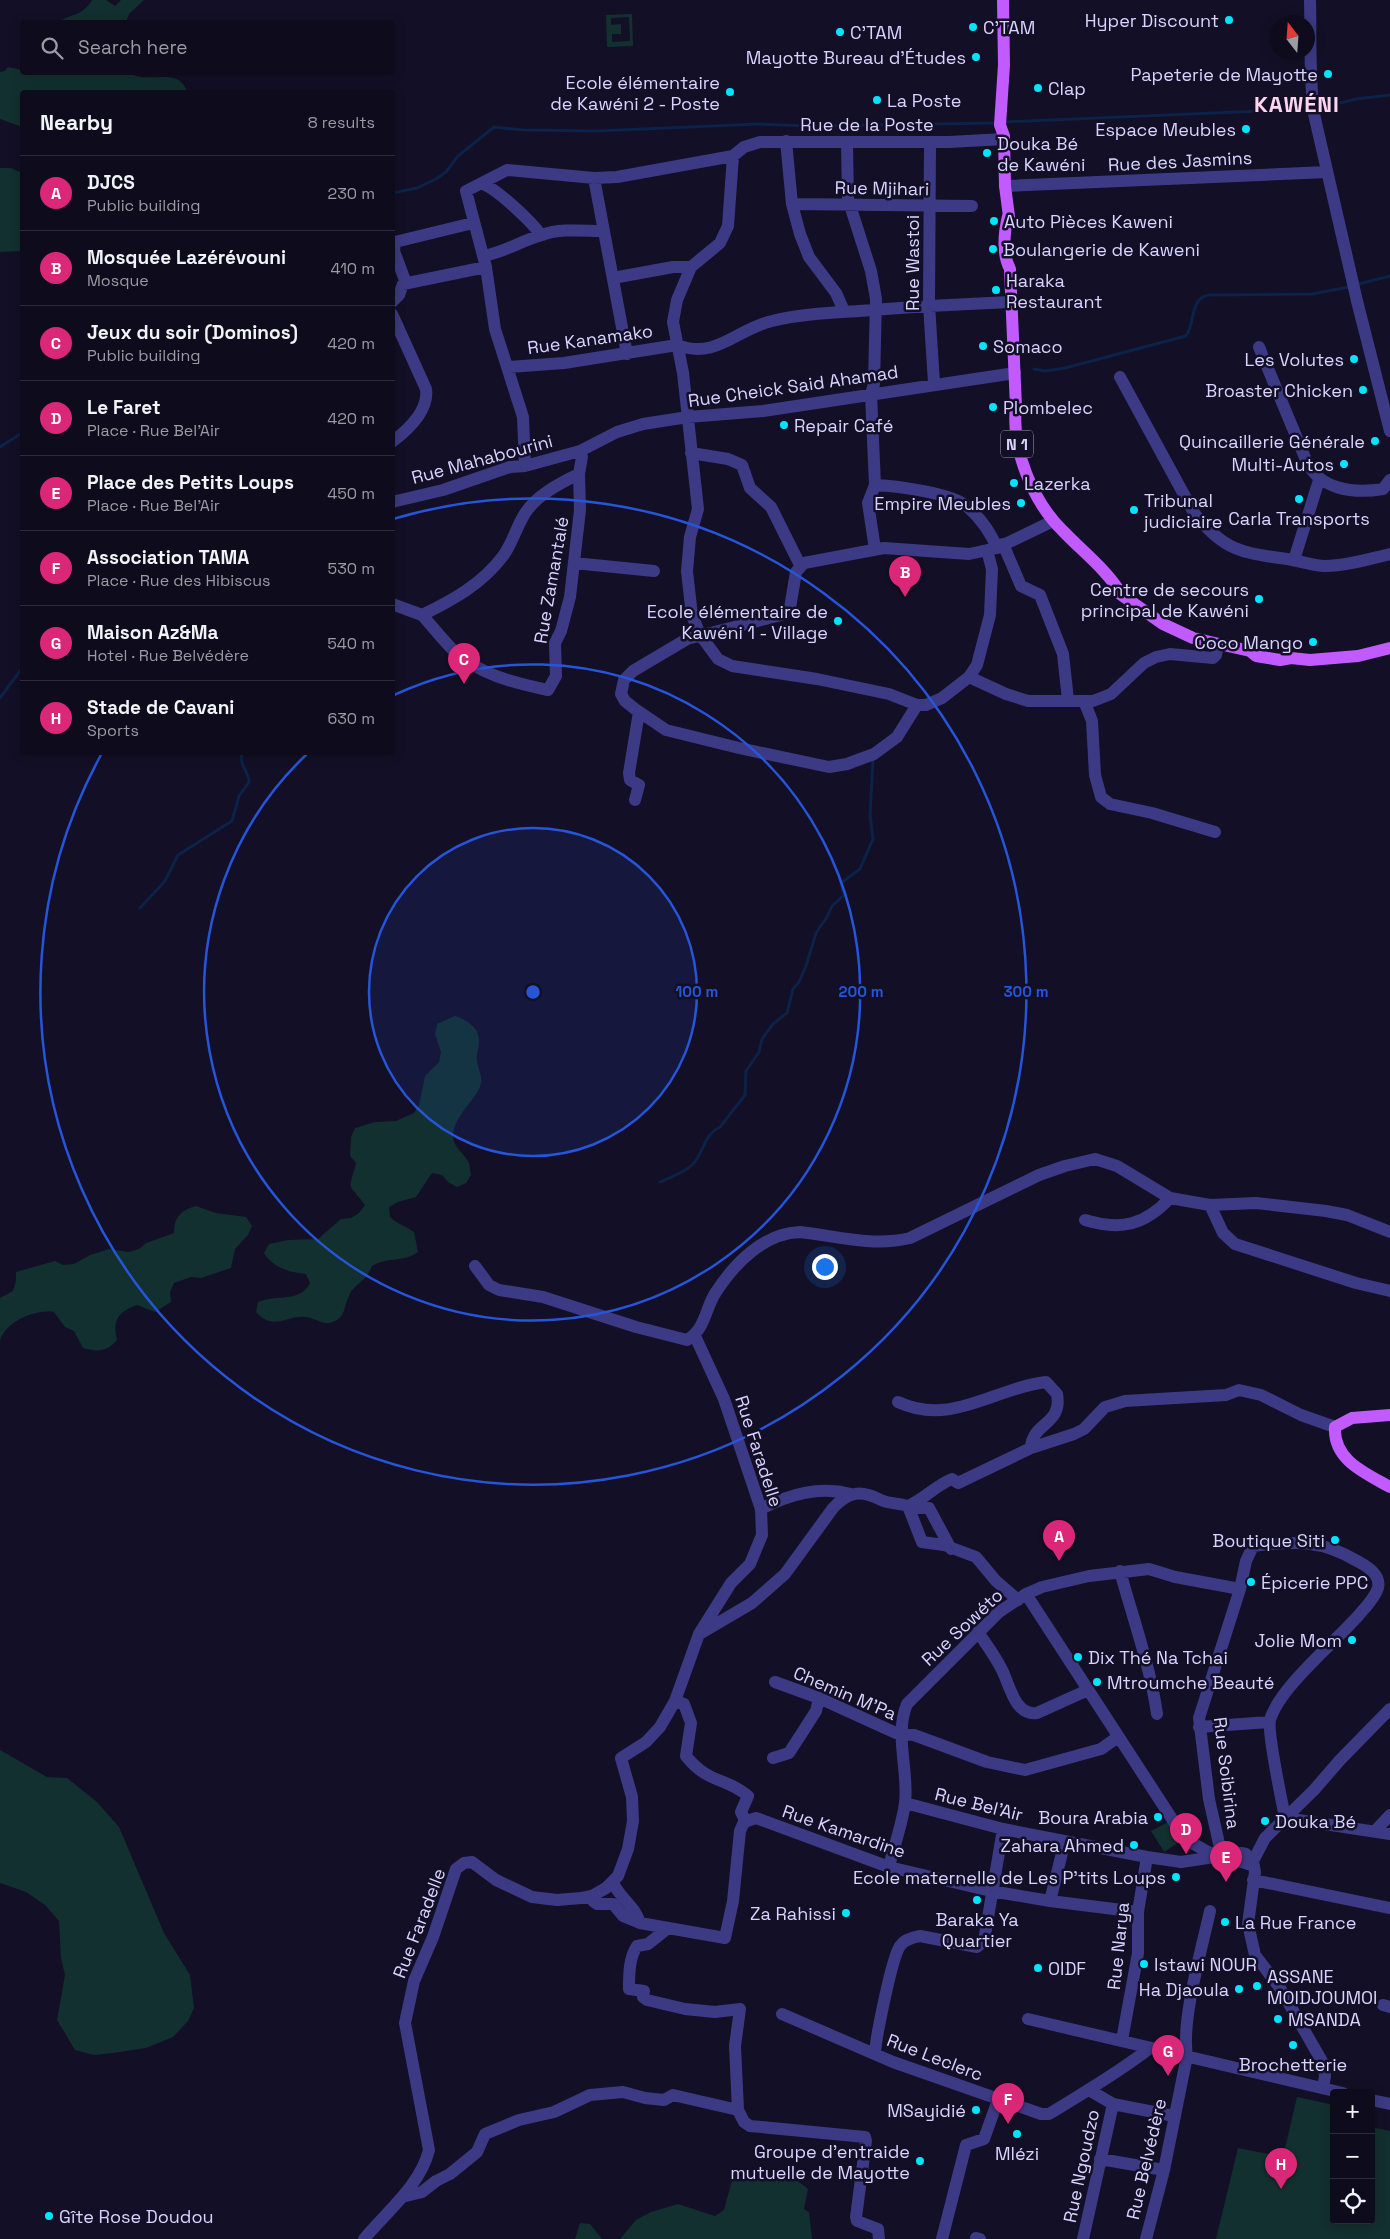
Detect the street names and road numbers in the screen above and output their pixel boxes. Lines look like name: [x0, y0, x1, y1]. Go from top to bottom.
street label: Rue de la Poste: [800, 113, 934, 136]
street label: Rue des Jasmins: [1107, 146, 1253, 176]
street label: Rue Mjihari: [834, 176, 930, 200]
street label: Rue Wastoi: [901, 215, 924, 311]
street label: Rue Kanamako: [526, 319, 654, 359]
street label: Rue Cheick Said Ahamad: [686, 360, 900, 412]
street label: Rue Mahabourini: [409, 429, 555, 489]
road number: N 1: [1001, 430, 1033, 458]
street label: Rue Zamantalé: [529, 515, 573, 645]
street label: Rue Faradelle: [730, 1392, 788, 1510]
street label: Rue Sowéto: [916, 1583, 1008, 1671]
street label: Chemin M'Pa: [790, 1661, 900, 1725]
street label: Rue Soibirina: [1209, 1716, 1245, 1830]
street label: Rue Bel’Air: [932, 1782, 1026, 1826]
street label: Rue Kamardine: [779, 1799, 909, 1863]
street label: Rue Faradelle: [387, 1865, 451, 1981]
street label: Rue Narya: [1102, 1901, 1134, 1991]
street label: Rue Leclerc: [884, 2028, 986, 2086]
street label: Rue Belvédère: [1121, 2096, 1171, 2222]
street label: Rue Ngoudzo: [1058, 2107, 1104, 2225]

